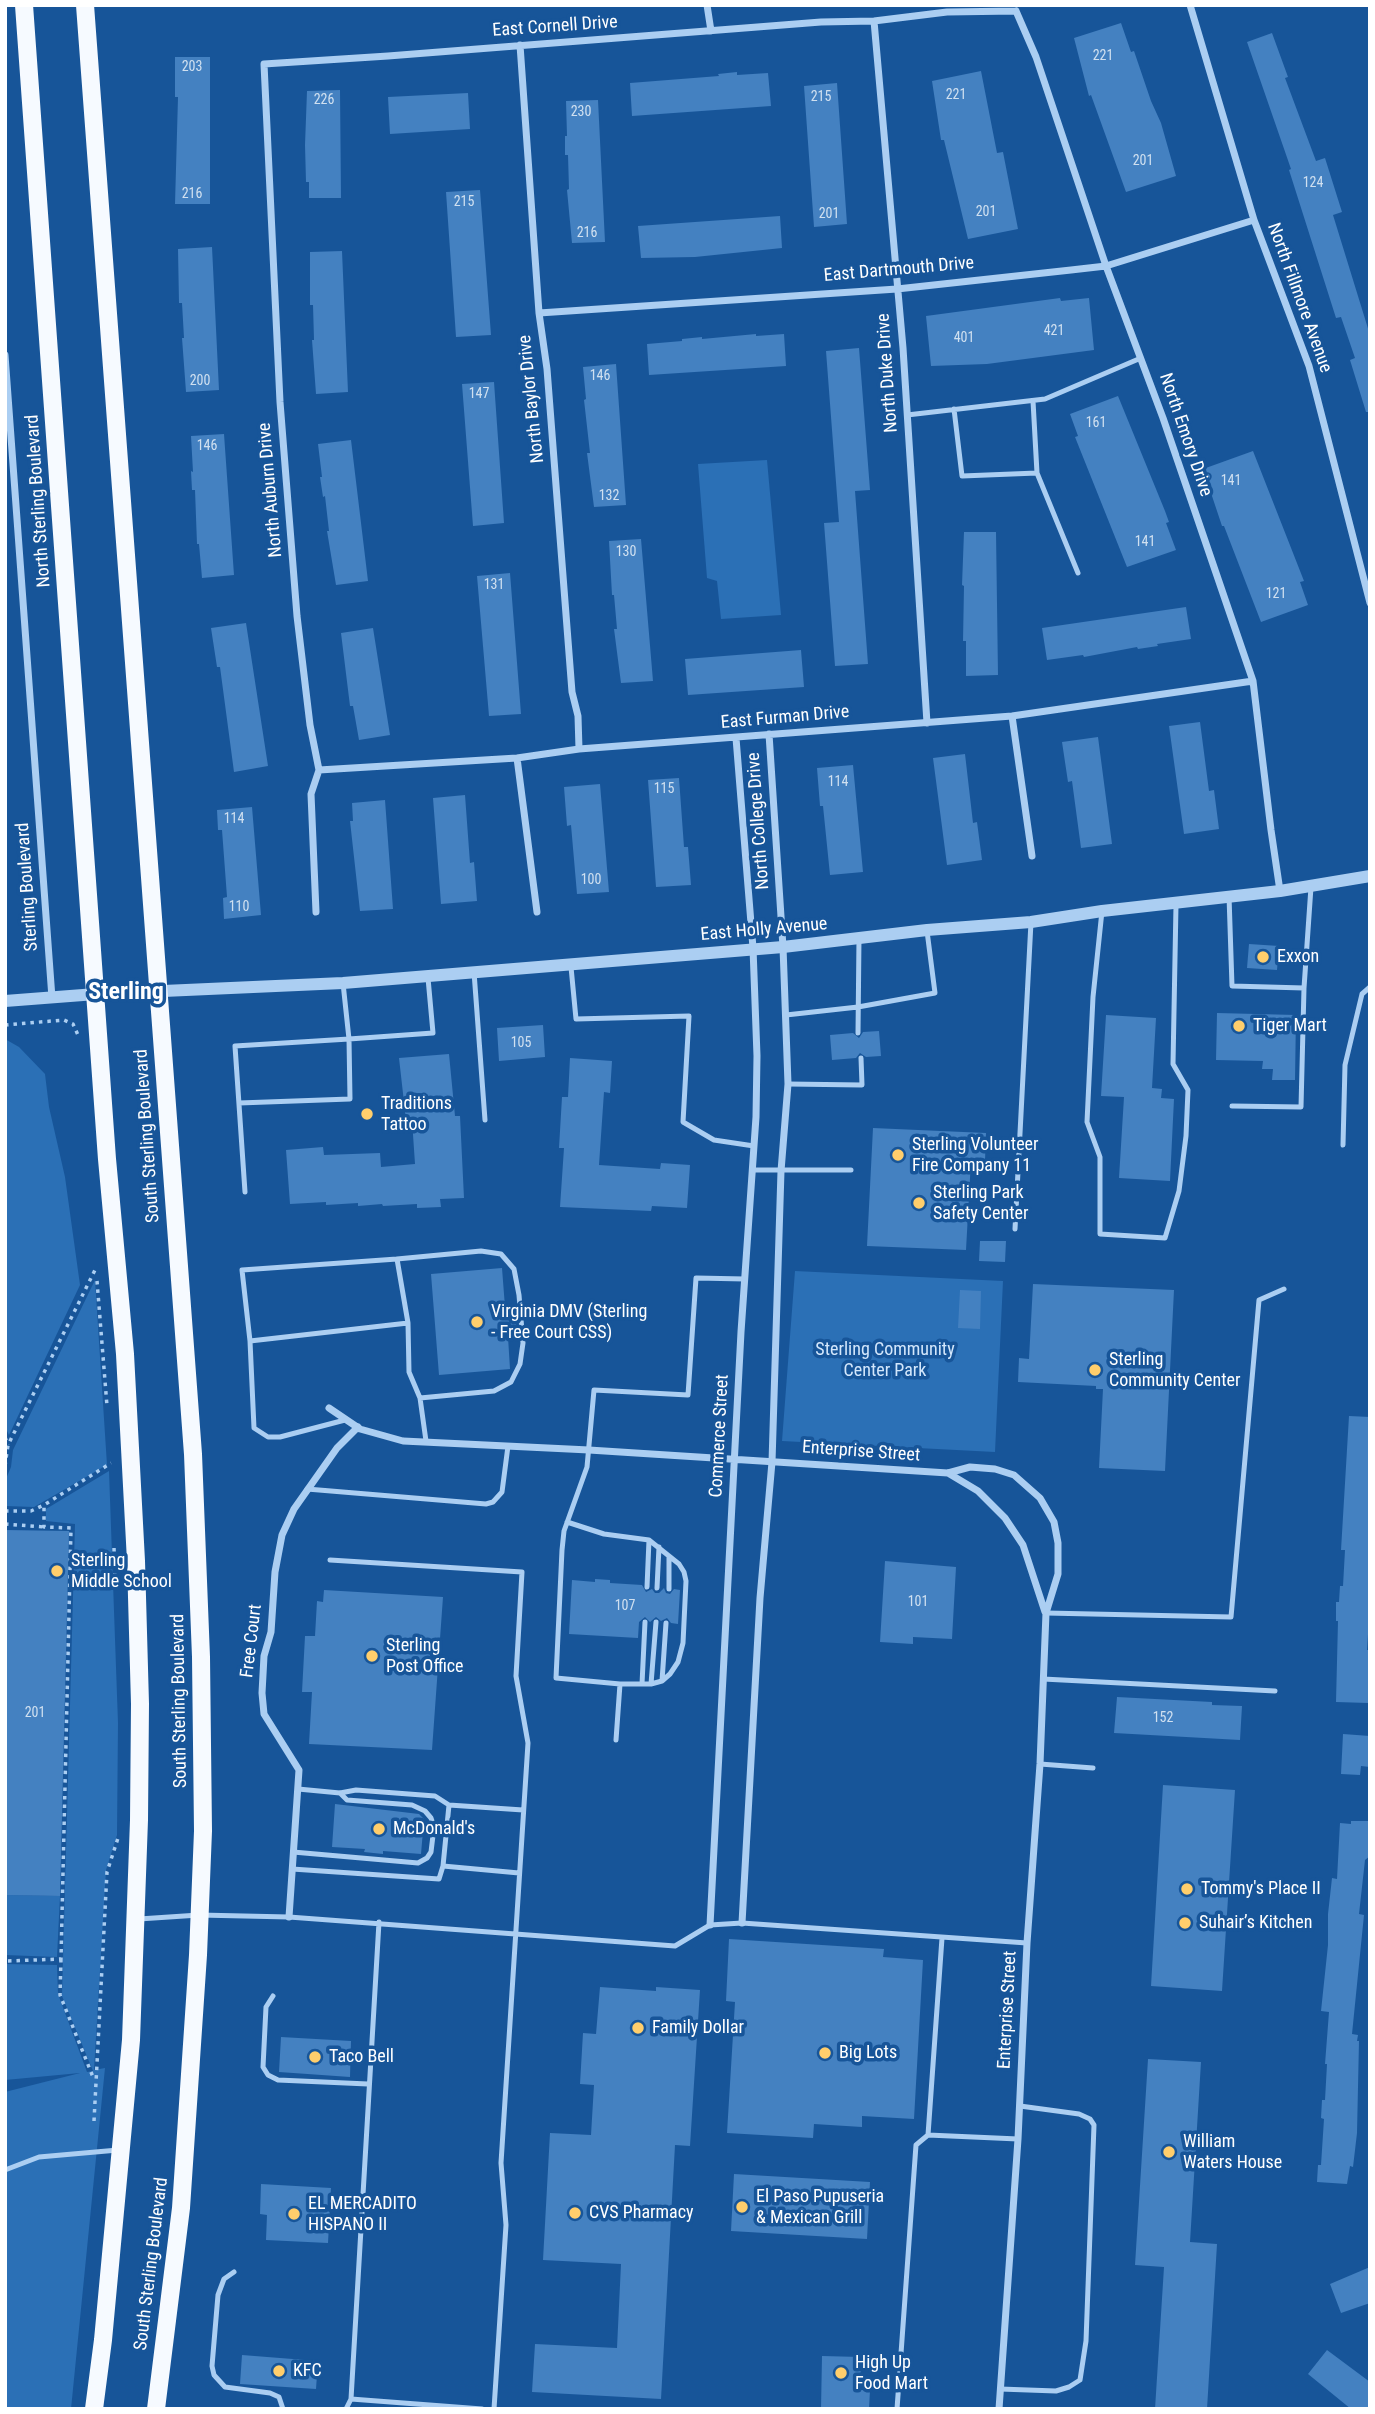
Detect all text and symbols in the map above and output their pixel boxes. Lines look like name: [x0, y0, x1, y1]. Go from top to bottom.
street label: East Cornell Drive: [492, 12, 618, 42]
house number: 221: [1093, 48, 1113, 64]
house number: 203: [182, 59, 202, 75]
house number: 221: [946, 87, 966, 103]
house number: 215: [811, 89, 831, 105]
house number: 226: [314, 92, 334, 108]
house number: 230: [571, 104, 591, 120]
house number: 201: [1133, 153, 1153, 169]
house number: 124: [1303, 175, 1323, 191]
house number: 216: [182, 186, 202, 202]
house number: 215: [454, 194, 474, 210]
house number: 201: [976, 204, 996, 220]
house number: 201: [819, 206, 839, 222]
street label: North Fillmore Avenue: [1262, 220, 1336, 376]
house number: 216: [577, 225, 597, 241]
street label: East Dartmouth Drive: [823, 253, 975, 287]
street label: North Duke Drive: [873, 313, 903, 433]
house number: 421: [1044, 323, 1064, 339]
house number: 401: [954, 330, 974, 346]
street label: North Baylor Drive: [515, 334, 549, 464]
house number: 146: [590, 368, 610, 384]
street label: North Emory Drive: [1154, 371, 1216, 499]
house number: 200: [190, 373, 210, 389]
house number: 147: [469, 386, 489, 402]
street label: North Sterling Boulevard: [22, 414, 56, 588]
house number: 161: [1086, 415, 1106, 431]
street label: North Auburn Drive: [254, 422, 288, 558]
house number: 146: [197, 438, 217, 454]
house number: 141: [1221, 473, 1241, 489]
house number: 132: [599, 488, 619, 504]
house number: 141: [1135, 534, 1155, 550]
house number: 130: [616, 544, 636, 560]
house number: 131: [484, 577, 504, 593]
house number: 121: [1266, 586, 1286, 602]
street label: East Furman Drive: [720, 702, 850, 734]
street label: North College Drive: [743, 752, 775, 890]
house number: 114: [828, 774, 848, 790]
house number: 115: [654, 781, 674, 797]
house number: 114: [224, 811, 244, 827]
street label: Sterling Boulevard: [13, 822, 43, 952]
house number: 100: [581, 872, 601, 888]
house number: 110: [229, 899, 249, 915]
street label: East Holly Avenue: [700, 914, 828, 946]
place label: Exxon: [1277, 946, 1319, 968]
marker: Exxon: [1255, 949, 1271, 965]
district label: Sterling: [88, 979, 164, 1007]
place label: Tiger Mart: [1253, 1015, 1327, 1037]
marker: Tiger Mart: [1231, 1018, 1247, 1034]
house number: 105: [511, 1035, 531, 1051]
street label: South Sterling Boulevard: [131, 1048, 165, 1224]
place label: Traditions Tattoo: [381, 1093, 452, 1136]
marker: Traditions Tattoo: [359, 1106, 375, 1122]
place label: Sterling Volunteer Fire Company 11: [912, 1134, 1039, 1176]
marker: Sterling Volunteer Fire Company 11: [890, 1147, 906, 1163]
place label: Sterling Park Safety Center: [933, 1182, 1028, 1224]
marker: Sterling Park Safety Center: [911, 1195, 927, 1211]
place label: Virginia DMV (Sterling - Free Court CSS): [491, 1301, 647, 1344]
marker: Virginia DMV (Sterling - Free Court CSS): [469, 1314, 485, 1330]
park label: Sterling Community Center Park: [815, 1339, 955, 1382]
place label: Sterling Community Center: [1109, 1349, 1240, 1392]
marker: Sterling Community Center: [1087, 1362, 1103, 1378]
street label: Commerce Street: [706, 1374, 734, 1498]
street label: Enterprise Street: [801, 1437, 921, 1467]
place label: Sterling Middle School: [71, 1550, 172, 1592]
marker: Sterling Middle School: [49, 1563, 65, 1579]
house number: 101: [908, 1594, 928, 1610]
house number: 107: [615, 1598, 635, 1614]
street label: Free Court: [237, 1603, 267, 1679]
street label: South Sterling Boulevard: [168, 1614, 192, 1788]
place label: Sterling Post Office: [386, 1635, 464, 1678]
marker: Sterling Post Office: [364, 1648, 380, 1664]
house number: 201: [25, 1705, 45, 1721]
house number: 152: [1153, 1710, 1173, 1726]
place label: McDonald's: [393, 1818, 475, 1840]
marker: McDonald's: [371, 1821, 387, 1837]
place label: Tommy's Place II: [1201, 1878, 1321, 1900]
marker: Tommy's Place II: [1179, 1881, 1195, 1897]
place label: Suhair’s Kitchen: [1199, 1912, 1312, 1934]
marker: Suhair’s Kitchen: [1177, 1915, 1193, 1931]
street label: Enterprise Street: [994, 1950, 1022, 2070]
place label: Family Dollar: [652, 2017, 744, 2039]
marker: Family Dollar: [630, 2020, 646, 2036]
place label: Big Lots: [839, 2042, 897, 2064]
marker: Big Lots: [817, 2045, 833, 2061]
place label: Taco Bell: [329, 2046, 394, 2068]
marker: Taco Bell: [307, 2049, 323, 2065]
place label: William Waters House: [1183, 2131, 1282, 2174]
marker: William Waters House: [1161, 2144, 1177, 2160]
street label: South Sterling Boulevard: [131, 2176, 173, 2352]
place label: El Paso Pupuseria & Mexican Grill: [756, 2186, 884, 2228]
place label: EL MERCADITO HISPANO II: [308, 2193, 417, 2236]
marker: El Paso Pupuseria & Mexican Grill: [734, 2199, 750, 2215]
place label: CVS Pharmacy: [589, 2202, 694, 2224]
marker: CVS Pharmacy: [567, 2205, 583, 2221]
marker: EL MERCADITO HISPANO II: [286, 2206, 302, 2222]
place label: High Up Food Mart: [855, 2352, 928, 2394]
place label: KFC: [293, 2360, 322, 2382]
marker: KFC: [271, 2363, 287, 2379]
marker: High Up Food Mart: [833, 2365, 849, 2381]

